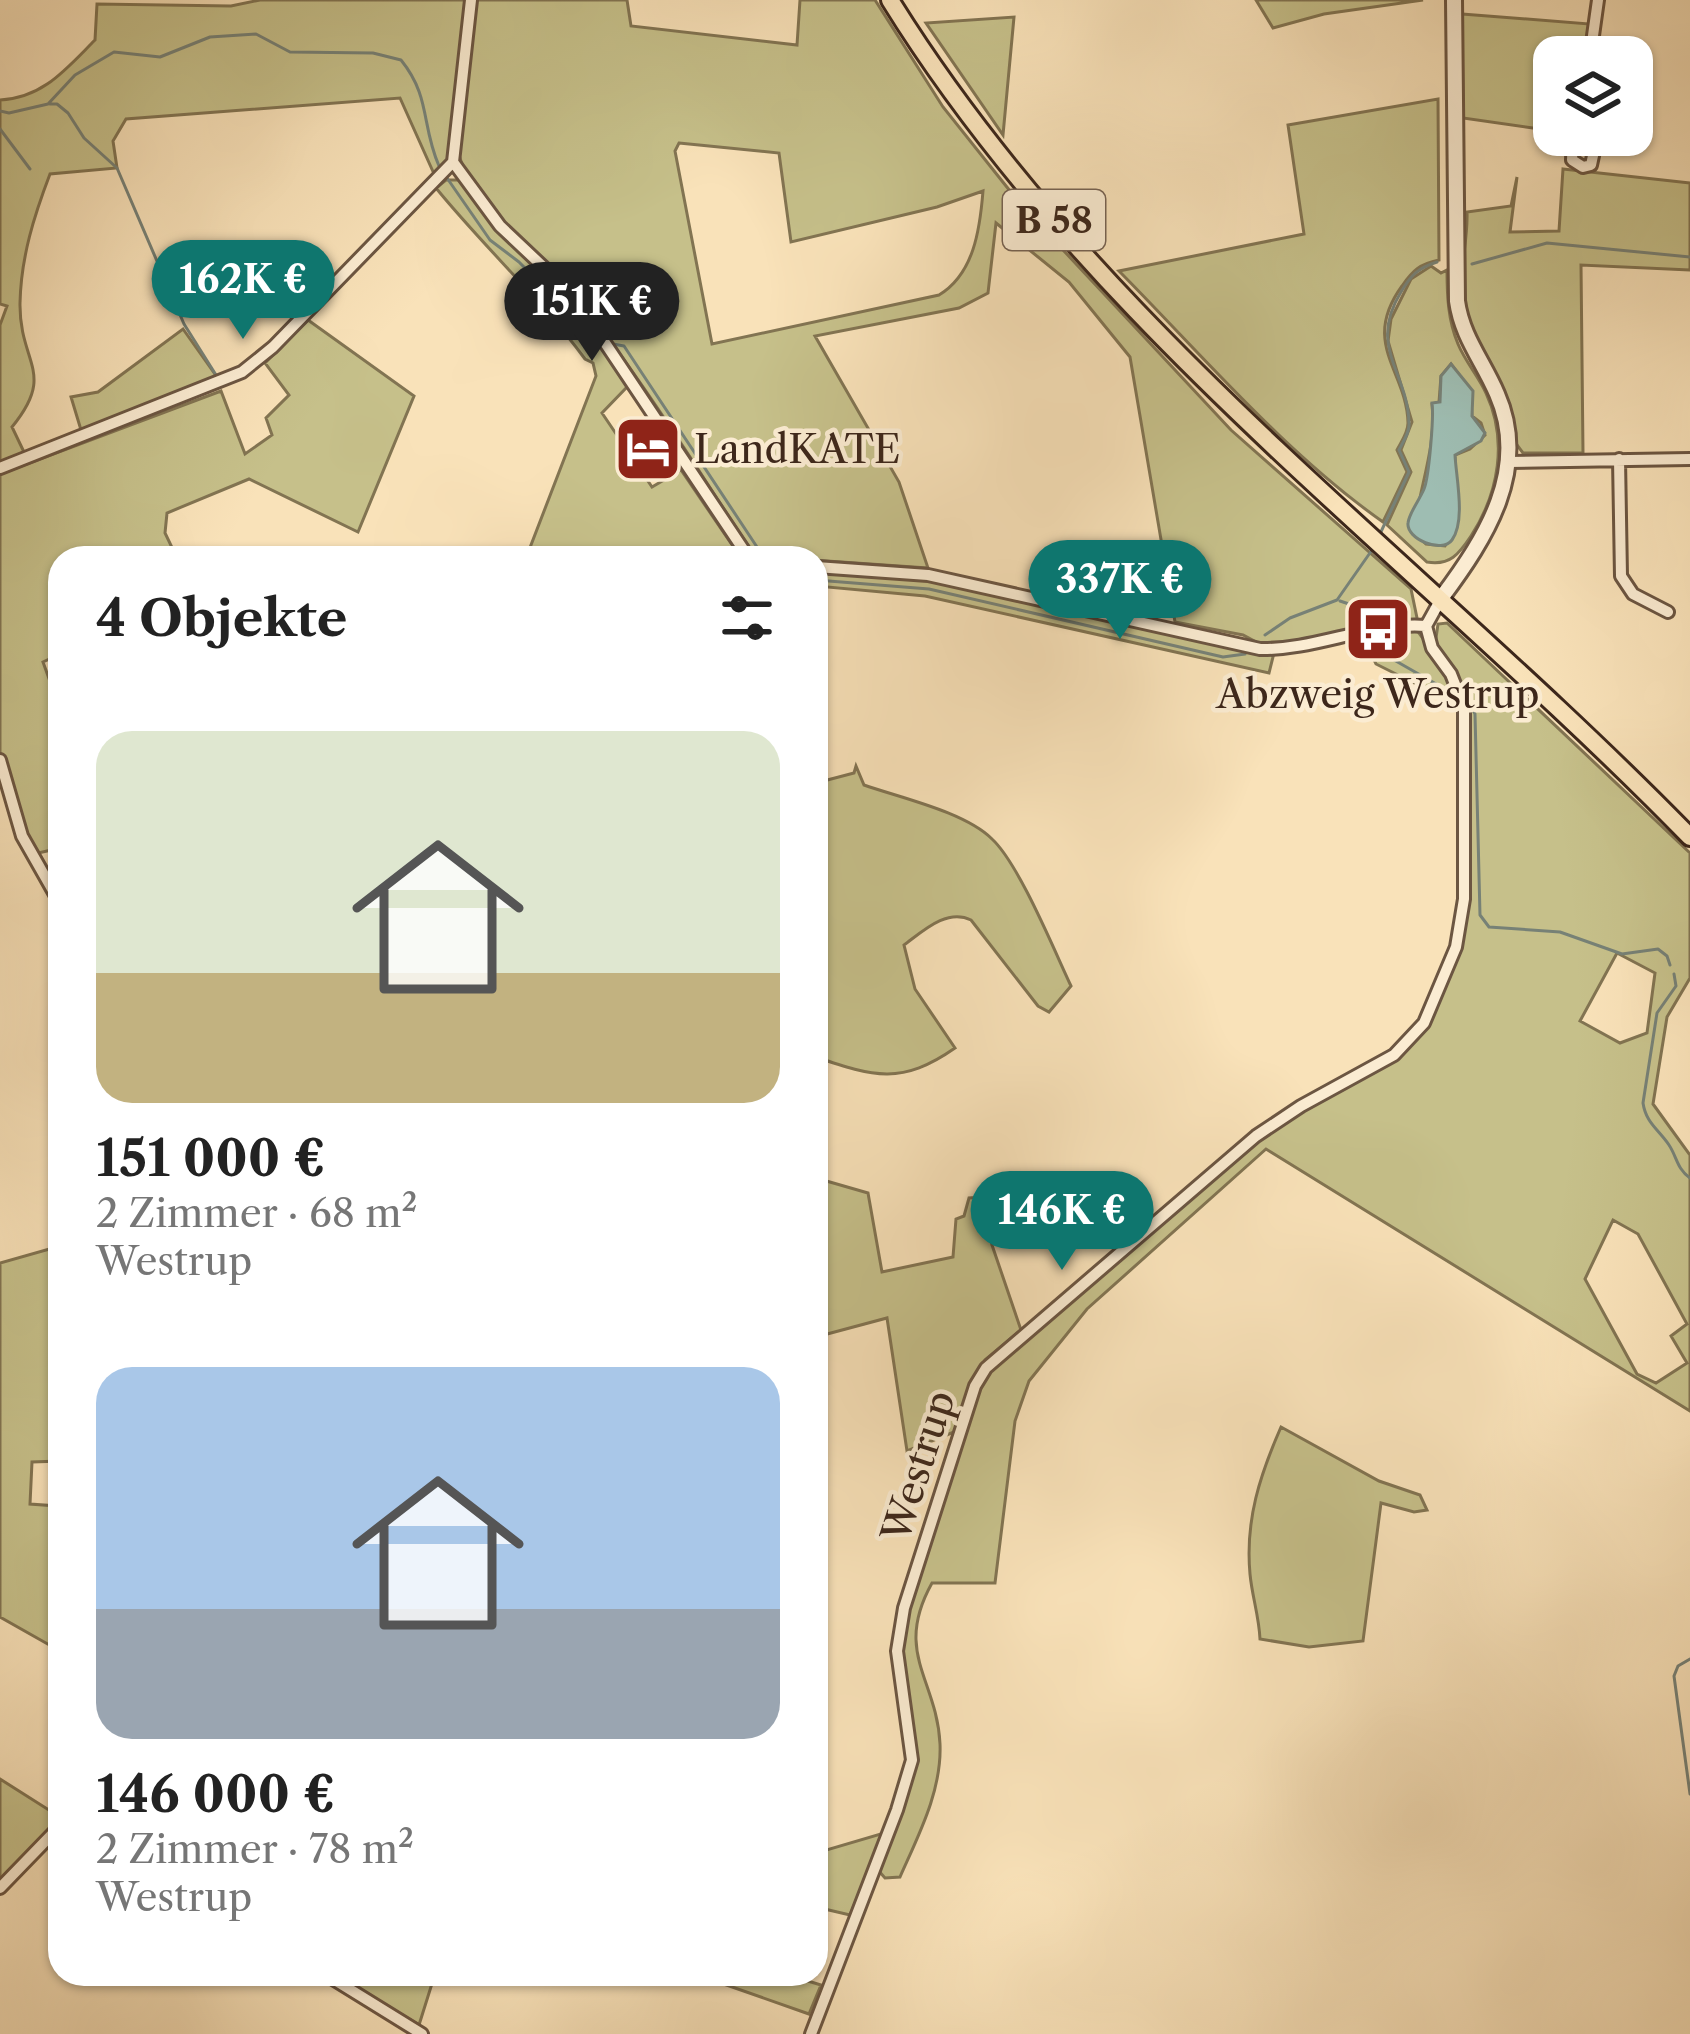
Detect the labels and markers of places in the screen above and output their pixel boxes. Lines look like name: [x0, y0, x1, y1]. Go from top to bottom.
pin: 162K €: [145, 240, 341, 342]
pin: 151K €: [494, 262, 690, 364]
hotel icon: LandKATE: [613, 414, 683, 484]
place label: LandKATE: [694, 425, 901, 473]
pin: 337K €: [1022, 540, 1218, 642]
bus stop icon: Abzweig Westrup: [1343, 594, 1413, 664]
place label: Abzweig Westrup: [1215, 670, 1540, 718]
pin: 146K €: [964, 1171, 1160, 1273]

